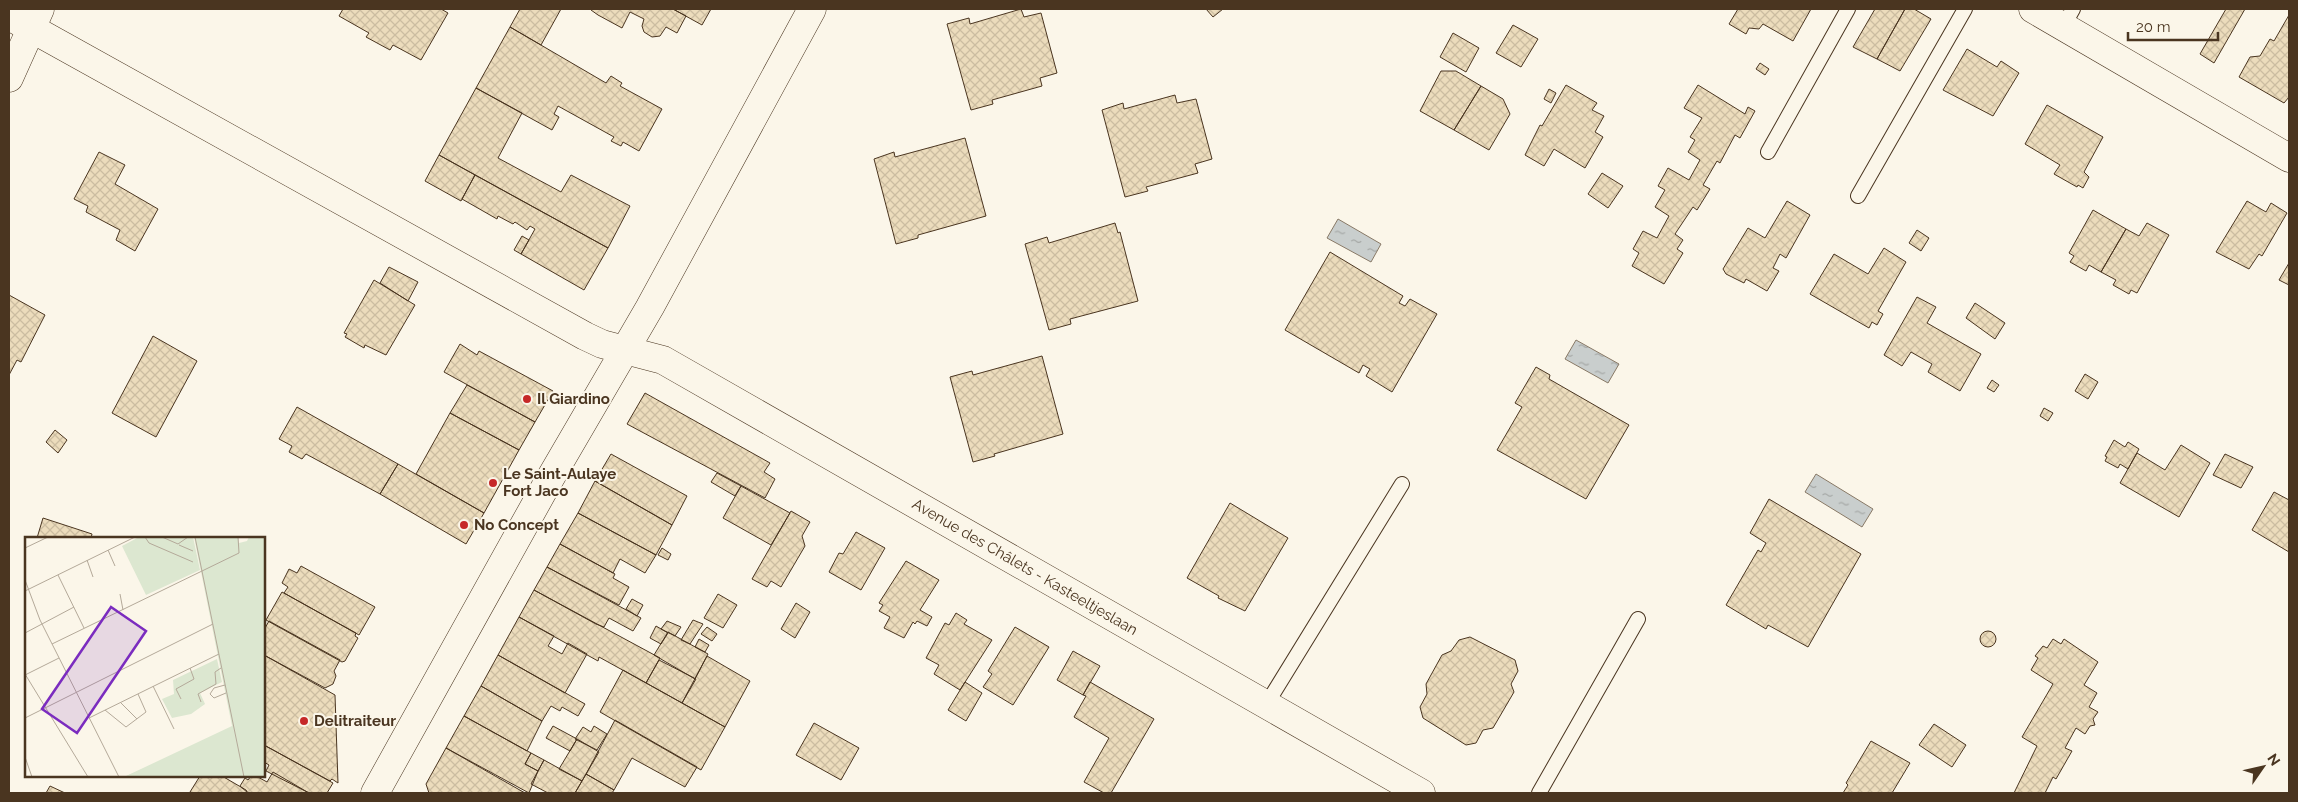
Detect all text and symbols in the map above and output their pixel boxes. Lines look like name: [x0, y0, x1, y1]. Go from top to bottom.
scale bar: [2128, 10, 2218, 42]
text: 20 m: [2136, 18, 2171, 36]
place label: Il Giardino: [537, 390, 610, 408]
marker: Il Giardino: [521, 393, 533, 405]
place label: Le Saint-Aulaye Fort Jaco: [503, 465, 616, 500]
marker: Le Saint-Aulaye Fort Jaco: [487, 477, 499, 489]
street label: Avenue des Châlets - Kasteeltjeslaan: [909, 495, 1141, 639]
place label: No Concept: [474, 516, 559, 534]
marker: No Concept: [458, 519, 470, 531]
inset map: [25, 537, 265, 777]
place label: Delitraiteur: [314, 712, 396, 730]
marker: Delitraiteur: [298, 715, 310, 727]
north arrow: [2238, 742, 2288, 792]
text: N: [2264, 751, 2283, 769]

